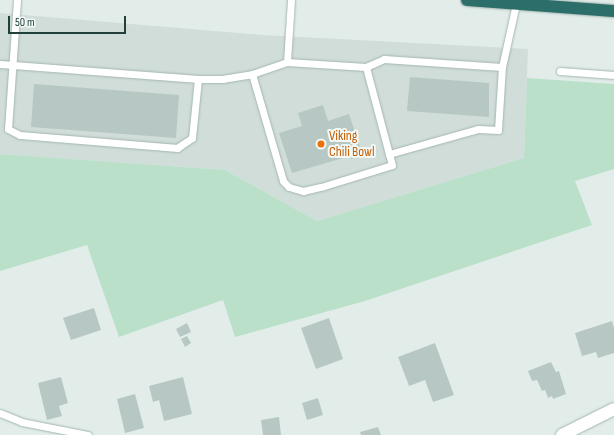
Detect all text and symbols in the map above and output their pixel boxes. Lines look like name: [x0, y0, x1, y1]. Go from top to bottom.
scale bar: [10, 8, 128, 34]
text: 50 m: [15, 15, 35, 30]
place label: Viking Chili Bowl: [329, 128, 375, 160]
marker: Viking Chili Bowl: [316, 139, 326, 149]

